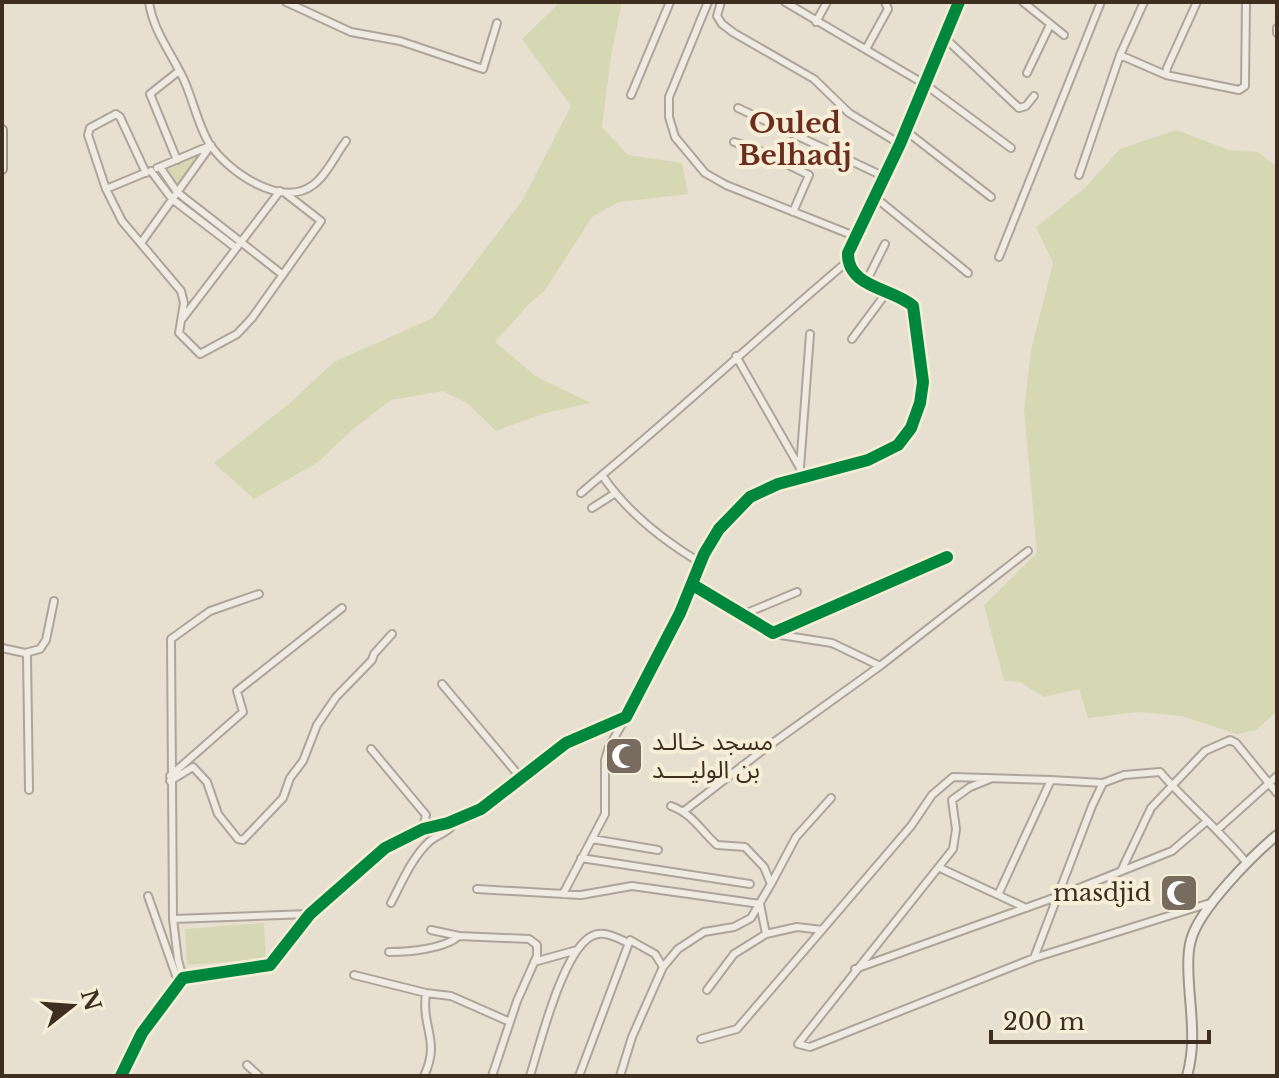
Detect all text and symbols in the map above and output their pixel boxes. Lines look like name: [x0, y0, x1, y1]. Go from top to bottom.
district label: Ouled Belhadj: [738, 106, 852, 173]
place label: مسجد خـالـد بن الوليــــد: [652, 727, 773, 784]
mosque icon: مسجد خـالـد بن الوليــــد: [603, 735, 645, 777]
mosque icon: masdjid: [1158, 872, 1200, 914]
place label: masdjid: [1053, 878, 1151, 907]
north arrow: [32, 966, 112, 1046]
text: N: [75, 986, 107, 1014]
scale bar: [991, 994, 1209, 1044]
text: 200 m: [1003, 1007, 1085, 1036]

